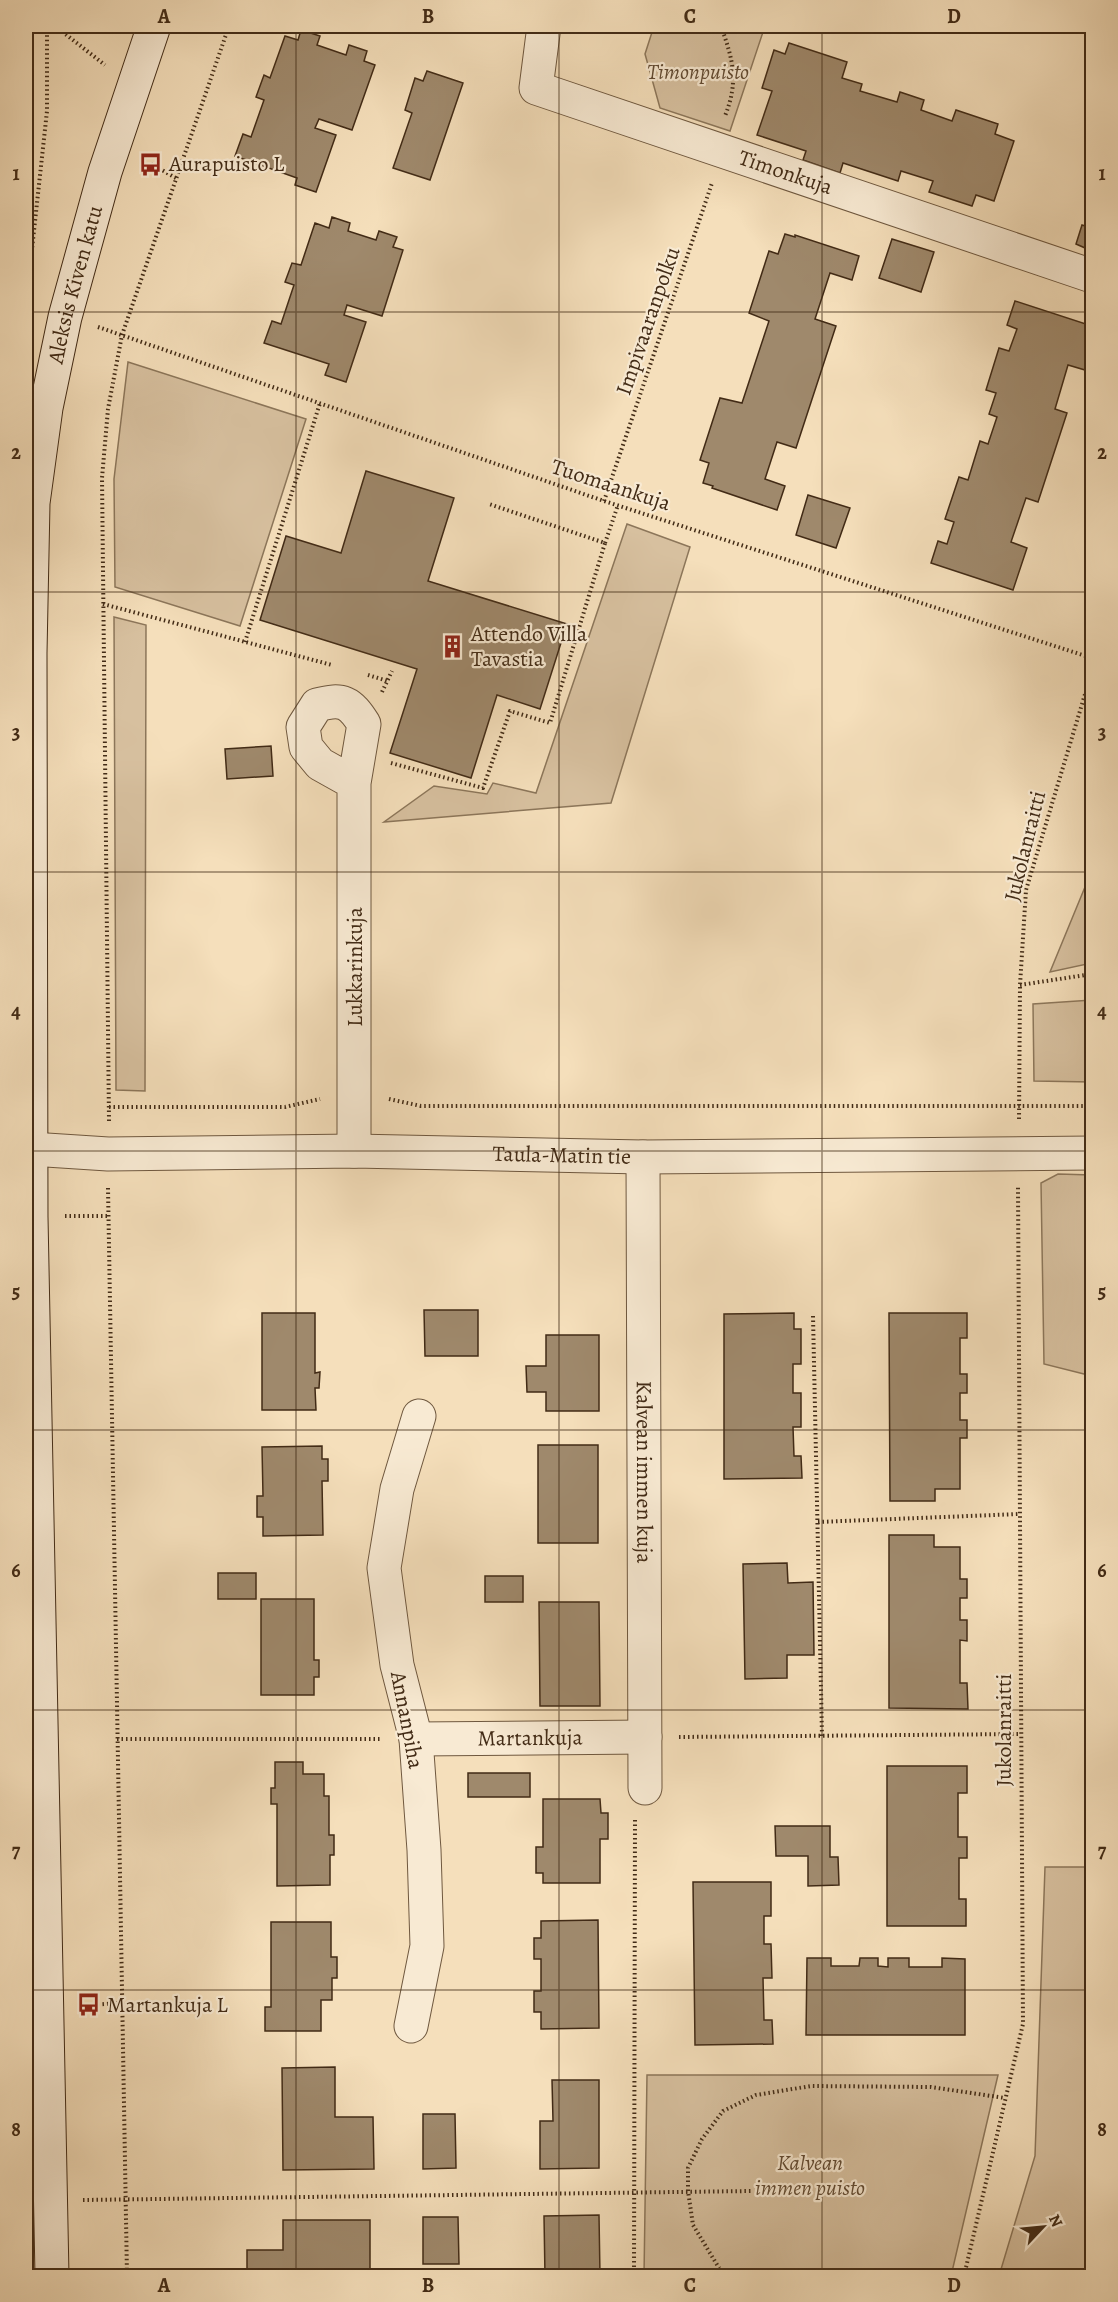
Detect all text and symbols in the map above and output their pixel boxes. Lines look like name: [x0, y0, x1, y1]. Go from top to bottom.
text: A: [157, 3, 171, 30]
text: B: [422, 3, 434, 30]
text: C: [684, 3, 696, 30]
text: D: [947, 3, 961, 30]
park label: Timonpuisto: [647, 57, 749, 87]
street label: Timonkuja: [735, 143, 837, 202]
place label: Aurapuisto L: [168, 149, 285, 179]
bus stop icon: Aurapuisto L: [138, 151, 164, 177]
text: 1: [12, 160, 20, 187]
text: 1: [1098, 160, 1106, 187]
street label: Aleksis Kiven katu: [40, 202, 110, 367]
street label: Impivaaranpolku: [609, 243, 687, 399]
text: 2: [11, 439, 21, 466]
text: 2: [1097, 439, 1107, 466]
street label: Tuomaankuja: [548, 452, 675, 519]
place label: Attendo Villa Tavastia: [470, 619, 588, 674]
building icon: Attendo Villa Tavastia: [440, 634, 466, 660]
text: 3: [12, 719, 20, 746]
text: 3: [1098, 719, 1106, 746]
street label: Jukolanraitti: [997, 788, 1053, 904]
street label: Lukkarinkuja: [340, 906, 370, 1027]
text: 4: [11, 998, 21, 1025]
text: 4: [1097, 998, 1107, 1025]
street label: Taula-Matin tie: [492, 1139, 631, 1172]
text: 5: [12, 1278, 20, 1305]
text: 5: [1098, 1278, 1106, 1305]
street label: Kalvean immen kuja: [629, 1380, 659, 1564]
text: 6: [11, 1557, 21, 1584]
text: 6: [1097, 1557, 1107, 1584]
street label: Annanpiha: [383, 1668, 431, 1772]
street label: Jukolanraitti: [989, 1674, 1019, 1786]
street label: Martankuja: [477, 1723, 584, 1753]
text: 7: [12, 1837, 21, 1864]
text: 7: [1098, 1837, 1107, 1864]
place label: Martankuja L: [107, 1990, 229, 2020]
bus stop icon: Martankuja L: [76, 1992, 102, 2018]
text: 8: [11, 2116, 21, 2143]
text: 8: [1097, 2116, 1107, 2143]
park label: Kalvean immen puisto: [755, 2148, 865, 2203]
north arrow: [1013, 2197, 1073, 2257]
text: N: [1043, 2211, 1068, 2231]
text: A: [157, 2272, 171, 2299]
text: B: [422, 2272, 434, 2299]
text: C: [684, 2272, 696, 2299]
text: D: [947, 2272, 961, 2299]

